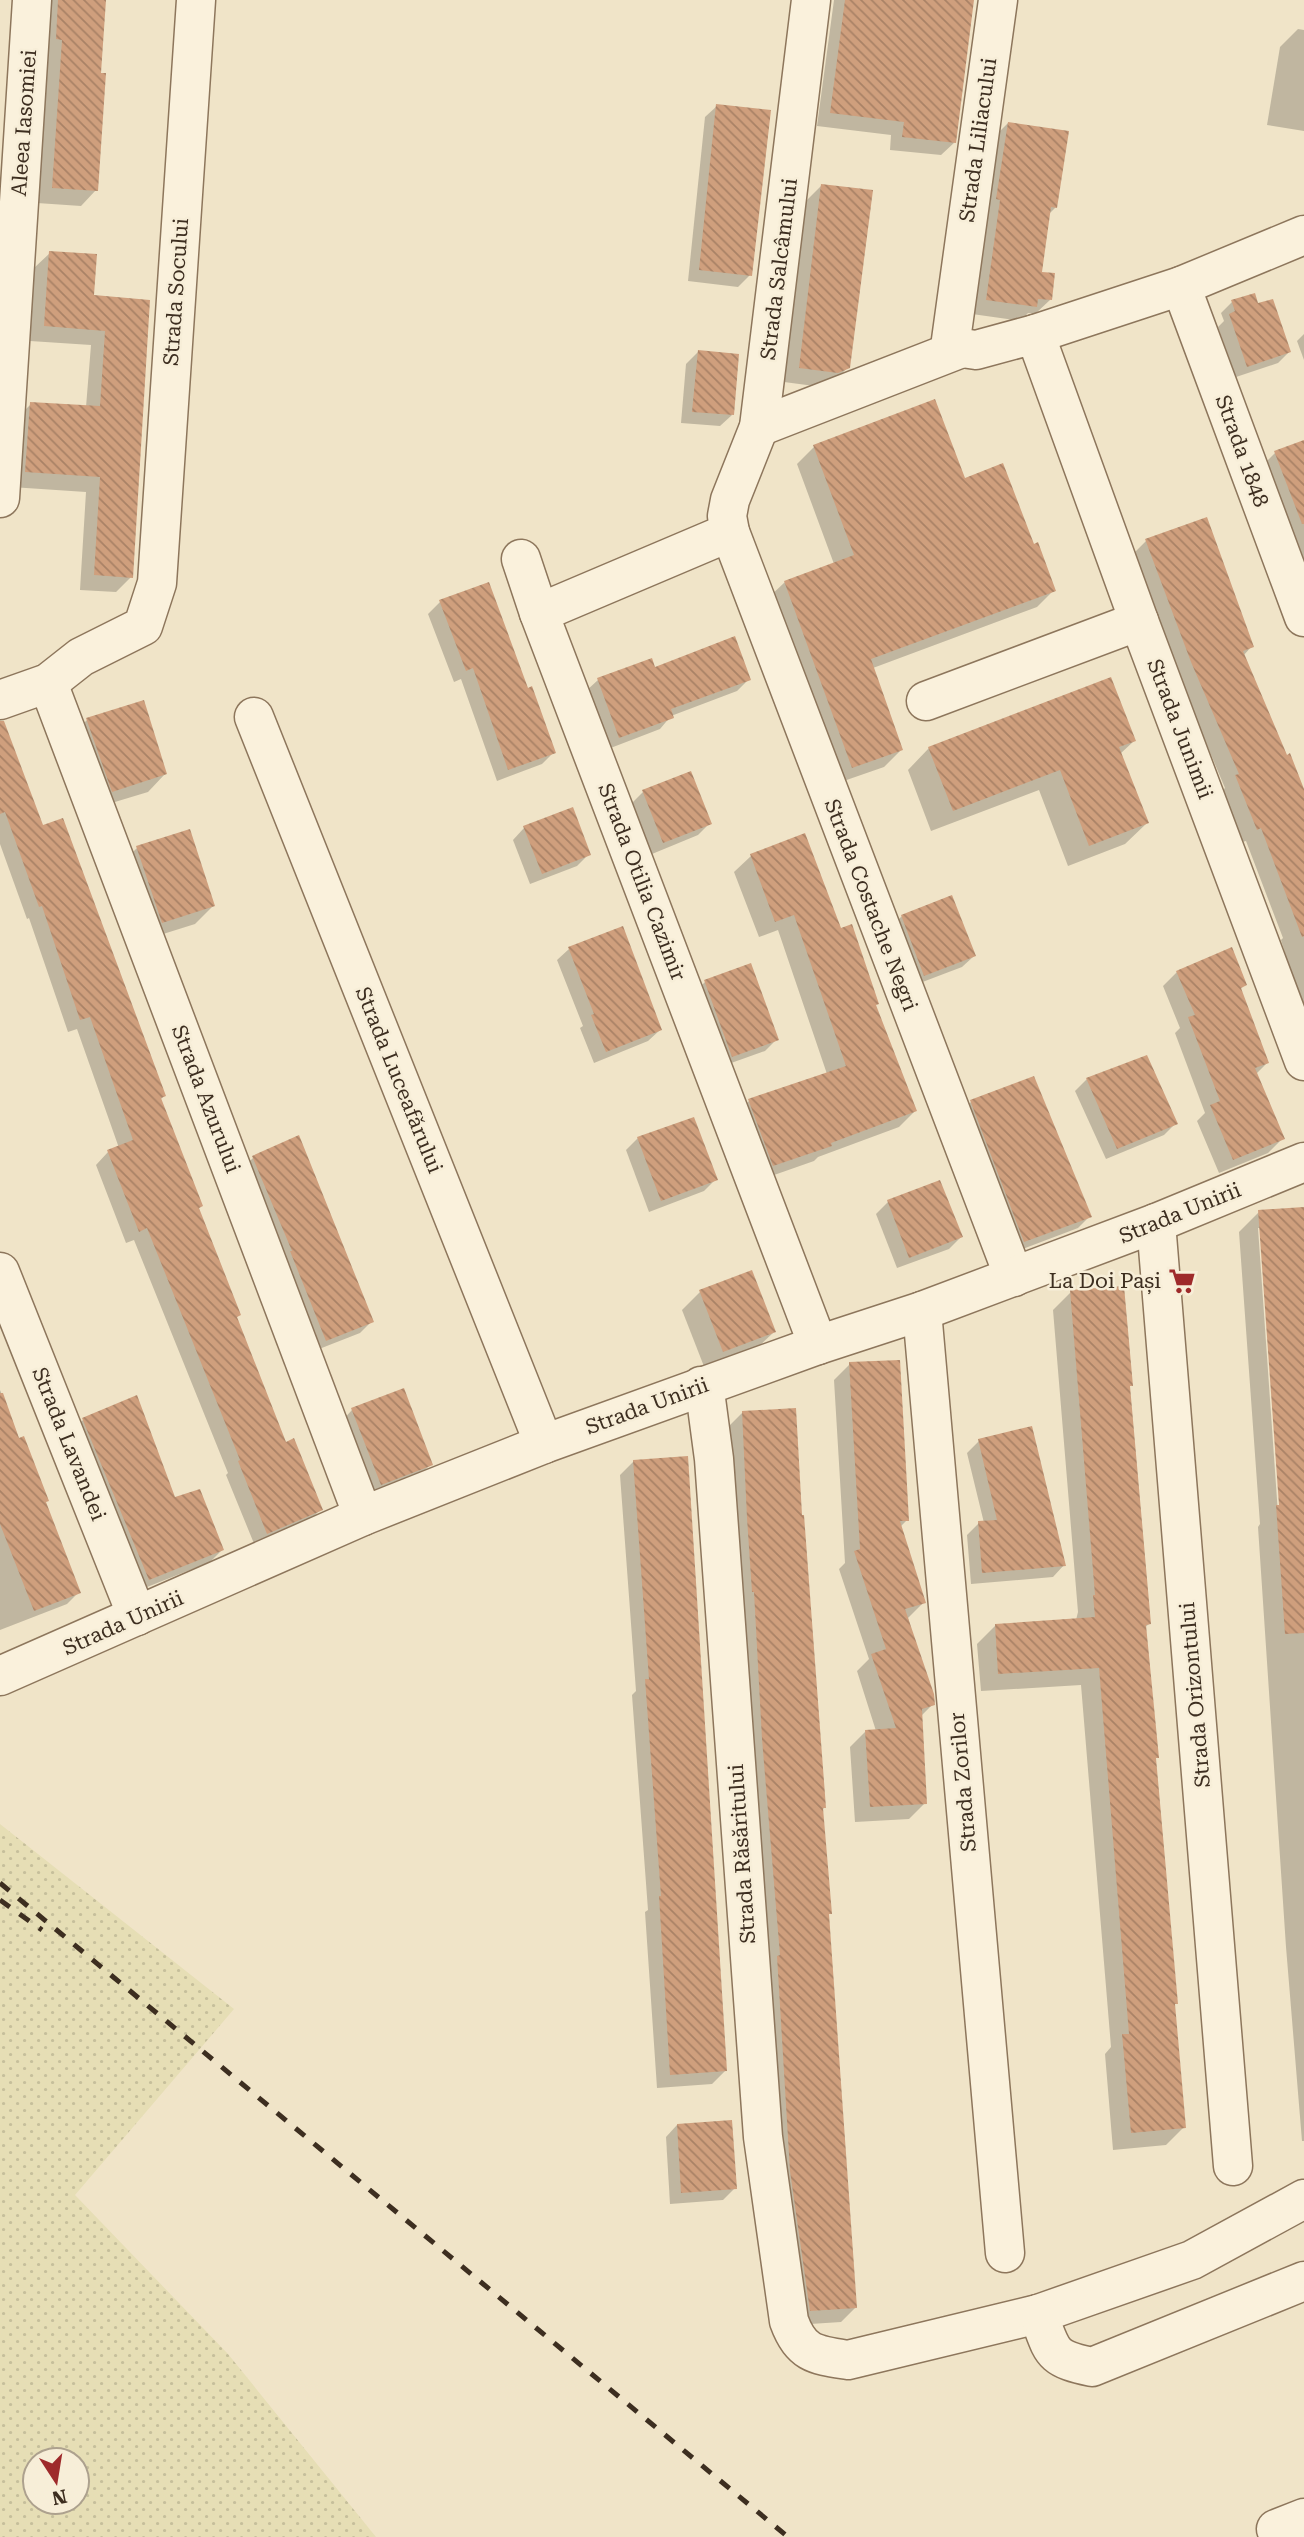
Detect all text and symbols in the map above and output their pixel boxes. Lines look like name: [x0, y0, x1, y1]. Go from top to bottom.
street label: Aleea Iasomiei: [7, 48, 41, 197]
street label: Strada Liliacului: [955, 56, 1001, 224]
street label: Strada Salcâmului: [756, 176, 802, 361]
street label: Strada Socului: [159, 217, 193, 367]
street label: Strada 1848: [1211, 392, 1273, 510]
street label: Strada Junimii: [1142, 656, 1218, 803]
street label: Strada Otilia Cazimir: [593, 780, 691, 984]
street label: Strada Costache Negri: [819, 796, 923, 1015]
street label: Strada Luceafǎrului: [351, 983, 447, 1177]
street label: Strada Azurului: [167, 1022, 245, 1177]
street label: Strada Unirii: [1116, 1178, 1245, 1248]
supermarket icon: La Doi Pași: [1167, 1266, 1197, 1296]
place label: La Doi Pași: [1049, 1269, 1161, 1295]
street label: Strada Lavandei: [27, 1364, 111, 1524]
street label: Strada Unirii: [582, 1373, 712, 1439]
street label: Strada Unirii: [59, 1586, 187, 1660]
street label: Strada Orizontului: [1175, 1601, 1215, 1789]
street label: Strada Zorilor: [945, 1711, 981, 1853]
street label: Strada Răsăritului: [724, 1763, 760, 1945]
north arrow: [21, 2446, 91, 2516]
text: N: [50, 2484, 69, 2510]

